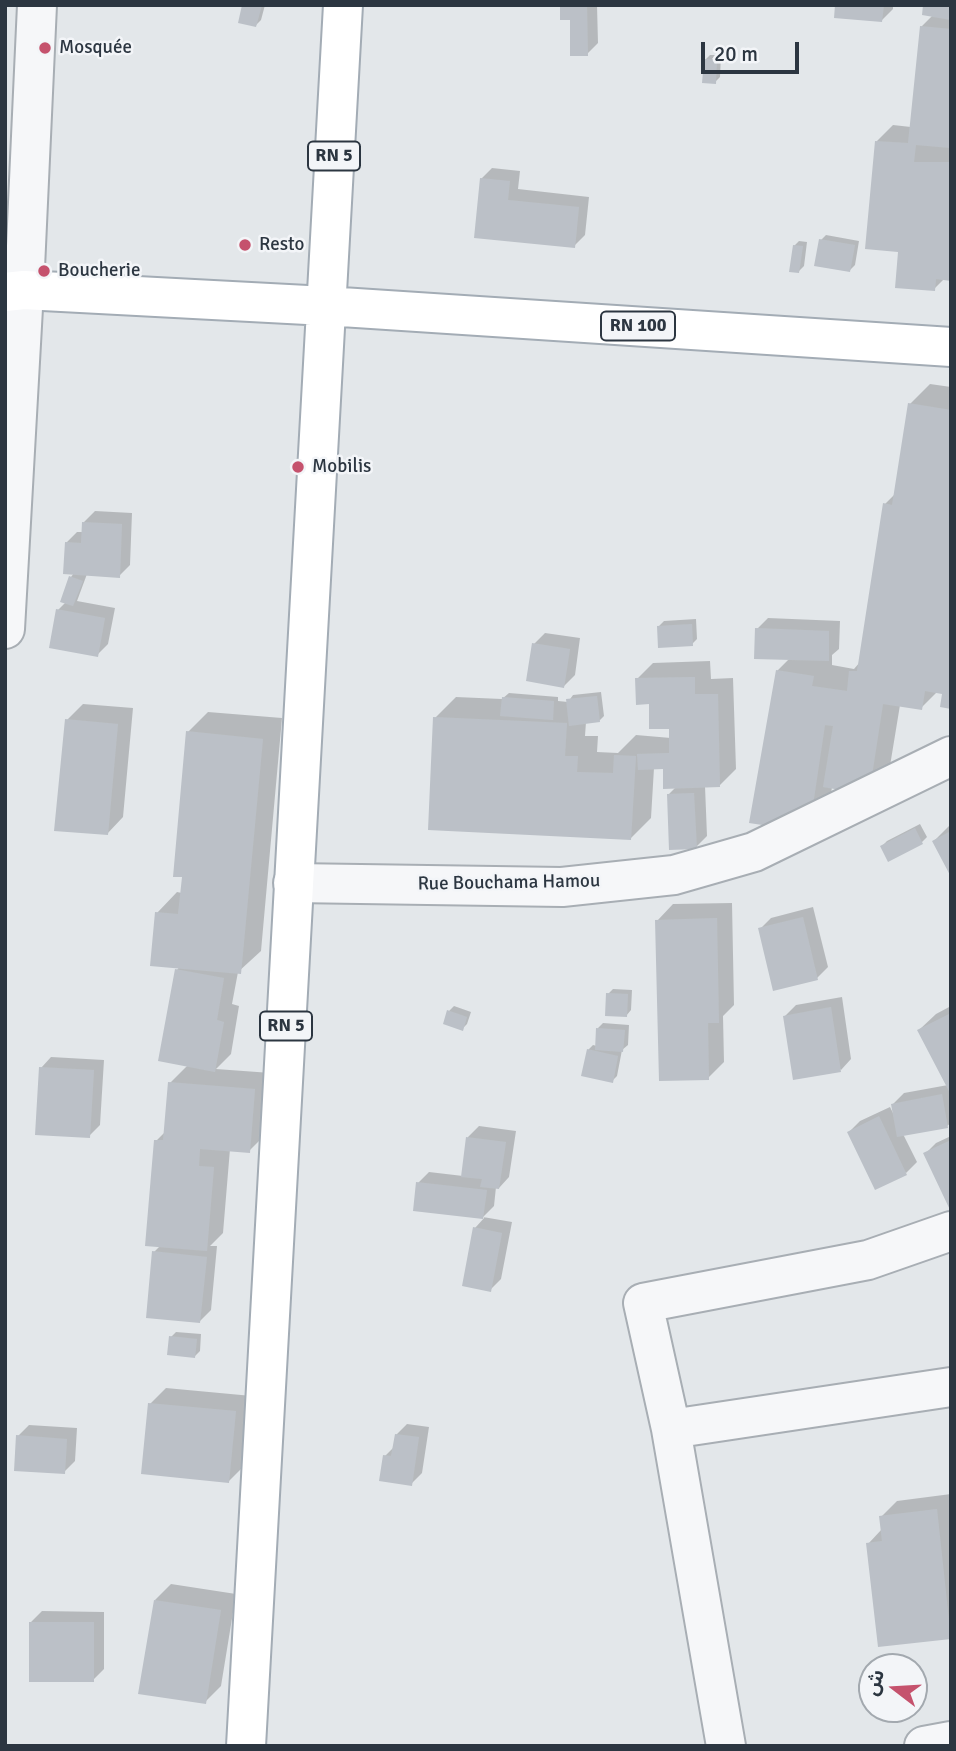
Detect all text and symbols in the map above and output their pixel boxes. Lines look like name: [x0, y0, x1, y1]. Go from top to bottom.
scale bar: [704, 28, 802, 72]
place label: Mosquée: [59, 37, 132, 59]
marker: Mosquée: [37, 40, 53, 56]
text: 20 m: [714, 41, 758, 67]
road number: RN 5: [308, 141, 360, 170]
place label: Resto: [259, 234, 304, 256]
marker: Resto: [237, 237, 253, 253]
place label: Boucherie: [58, 260, 141, 282]
marker: Boucherie: [36, 263, 52, 279]
road number: RN 100: [601, 312, 675, 340]
place label: Mobilis: [312, 456, 371, 478]
marker: Mobilis: [290, 459, 306, 475]
street label: Rue Bouchama Hamou: [418, 870, 600, 896]
road number: RN 5: [260, 1012, 312, 1041]
north arrow: [858, 1653, 928, 1723]
text: ش: [860, 1666, 890, 1698]

